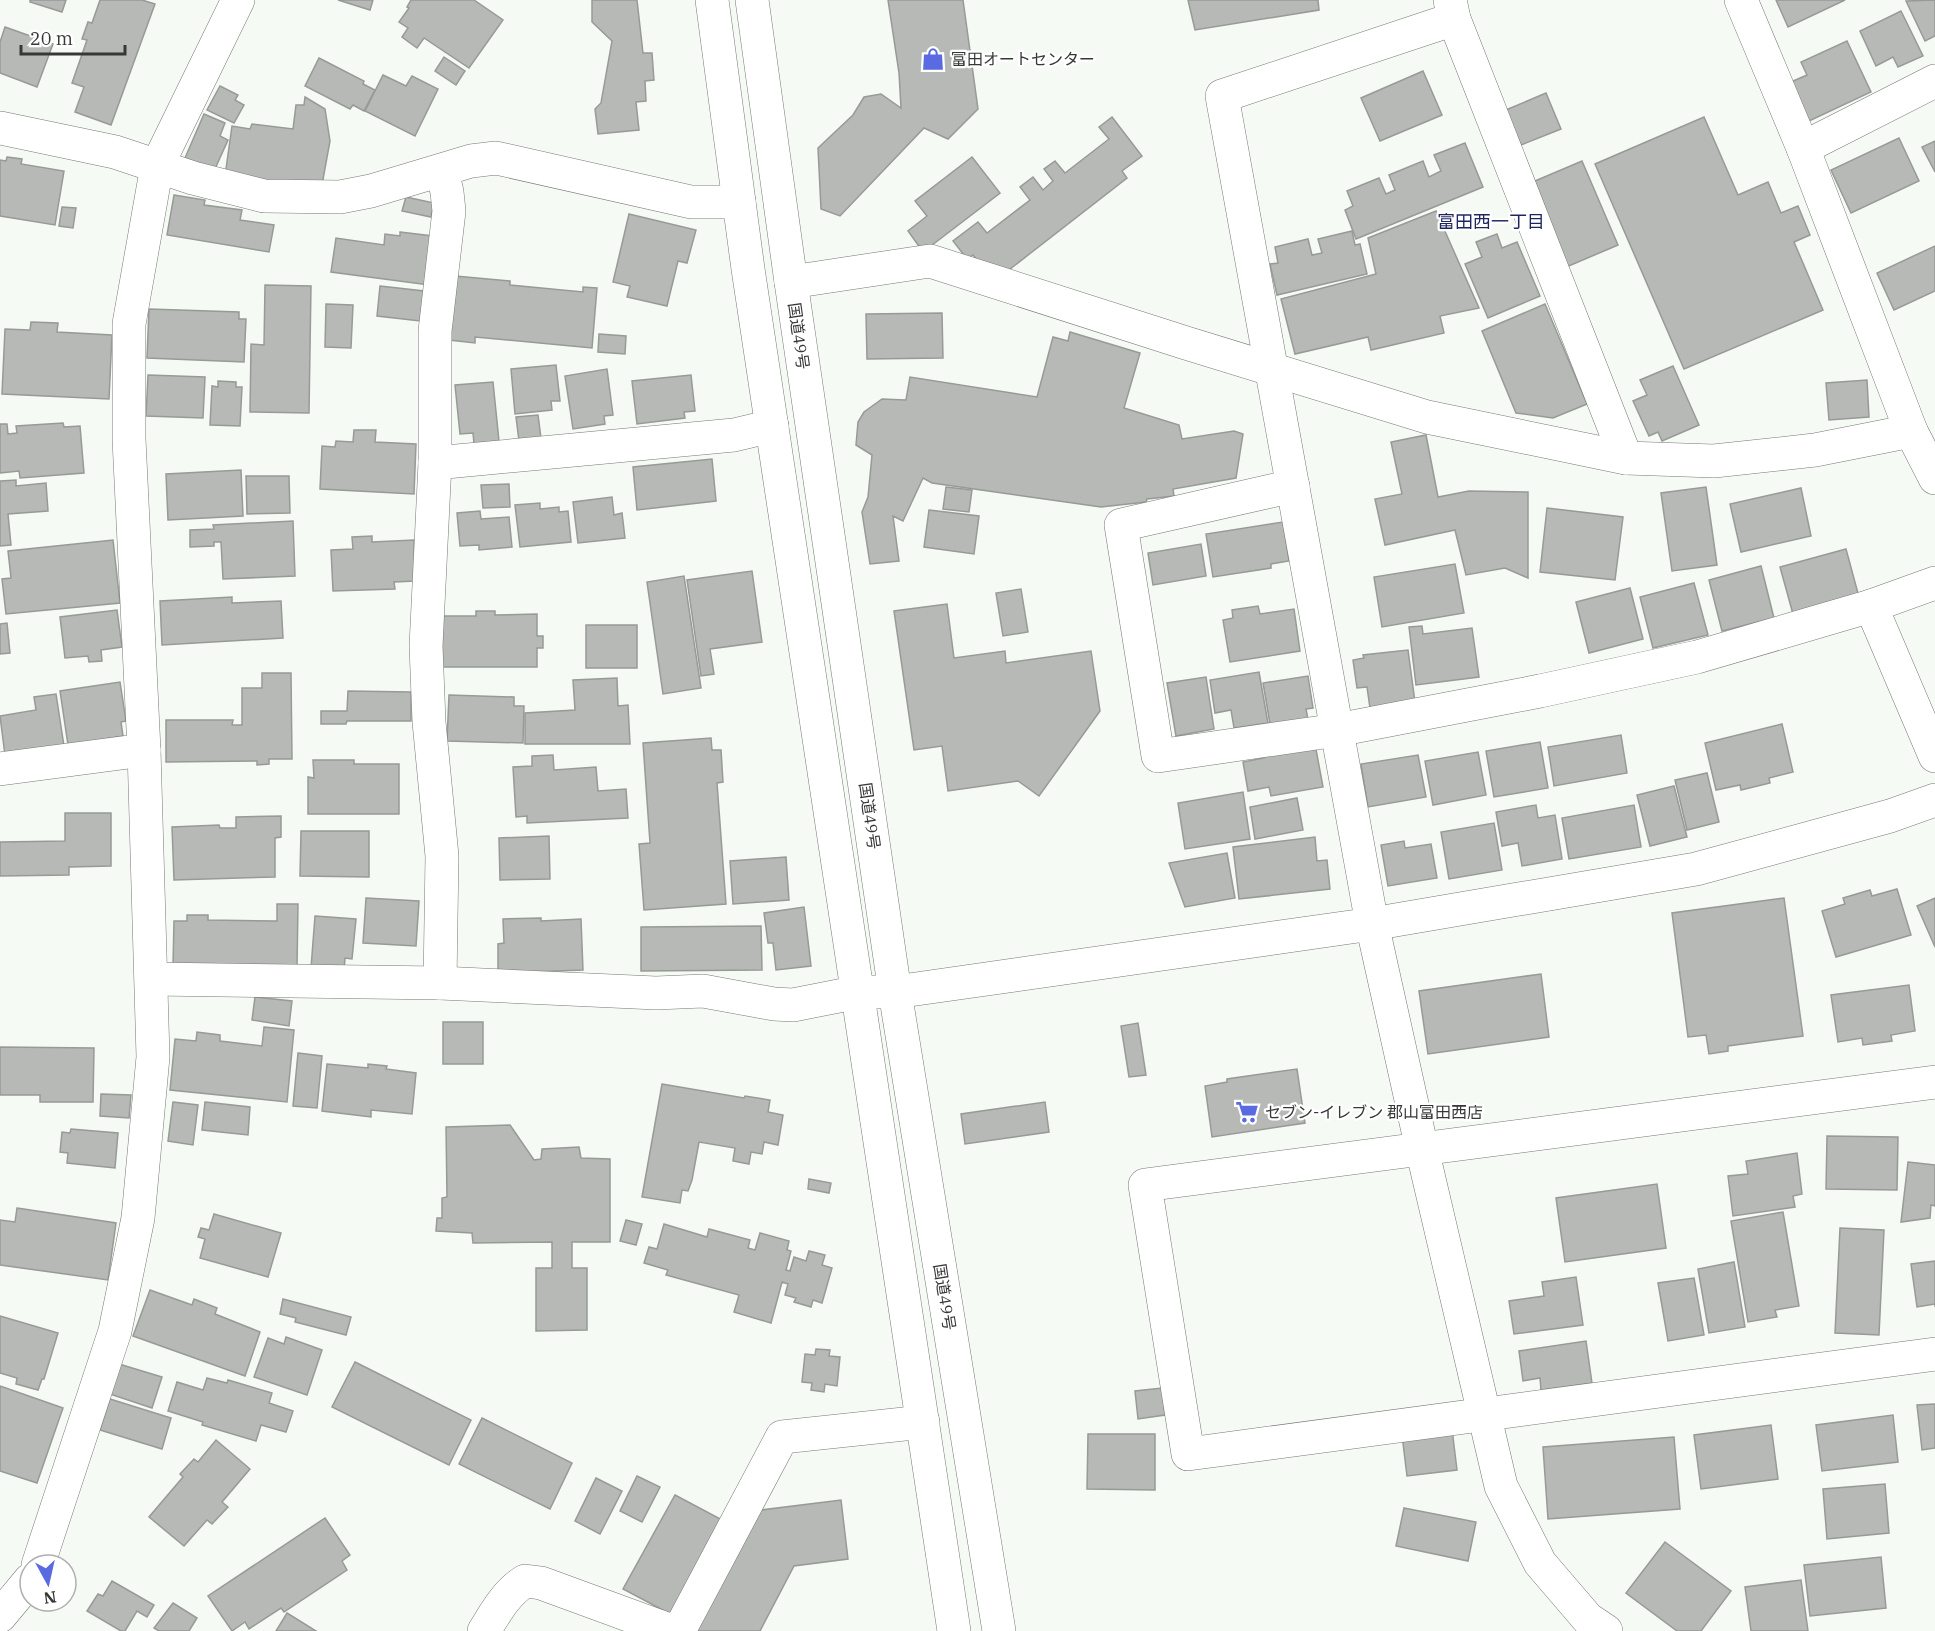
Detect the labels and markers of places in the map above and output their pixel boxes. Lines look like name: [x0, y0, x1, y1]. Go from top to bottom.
shop icon: 富田オートセンター: [920, 46, 946, 72]
place label: 富田オートセンター: [951, 49, 1095, 69]
supermarket icon: セブン-イレブン 郡山富田西店: [1234, 1099, 1260, 1125]
place label: セブン-イレブン 郡山富田西店: [1265, 1102, 1483, 1122]

